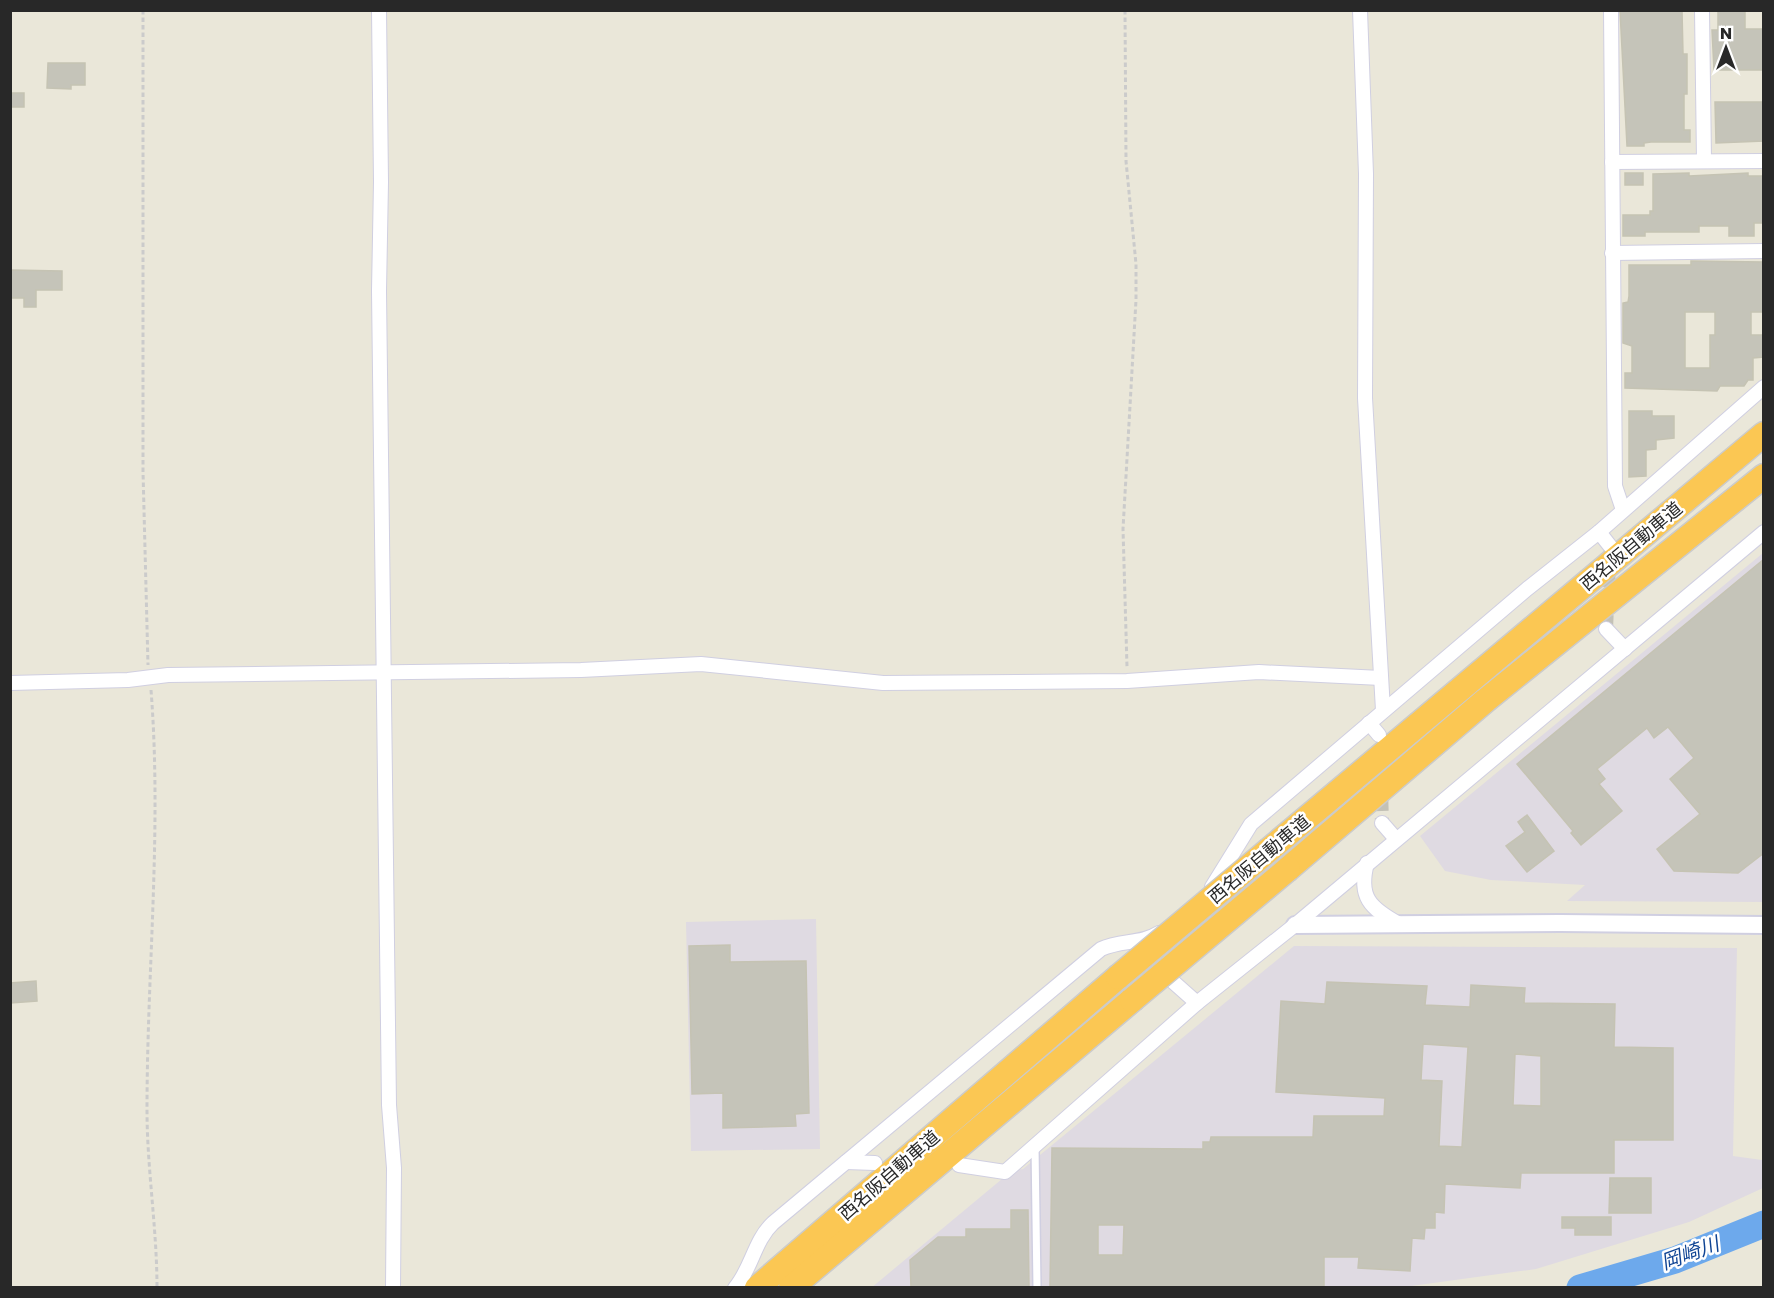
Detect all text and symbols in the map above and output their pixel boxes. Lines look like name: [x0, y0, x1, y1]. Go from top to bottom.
north arrow: [1696, 18, 1756, 78]
text: N: [1720, 22, 1732, 45]
street label: 西名阪自動車道: [1575, 496, 1687, 596]
street label: 西名阪自動車道: [1203, 809, 1315, 909]
street label: 西名阪自動車道: [833, 1124, 945, 1226]
water label: 岡崎川: [1657, 1229, 1725, 1276]

